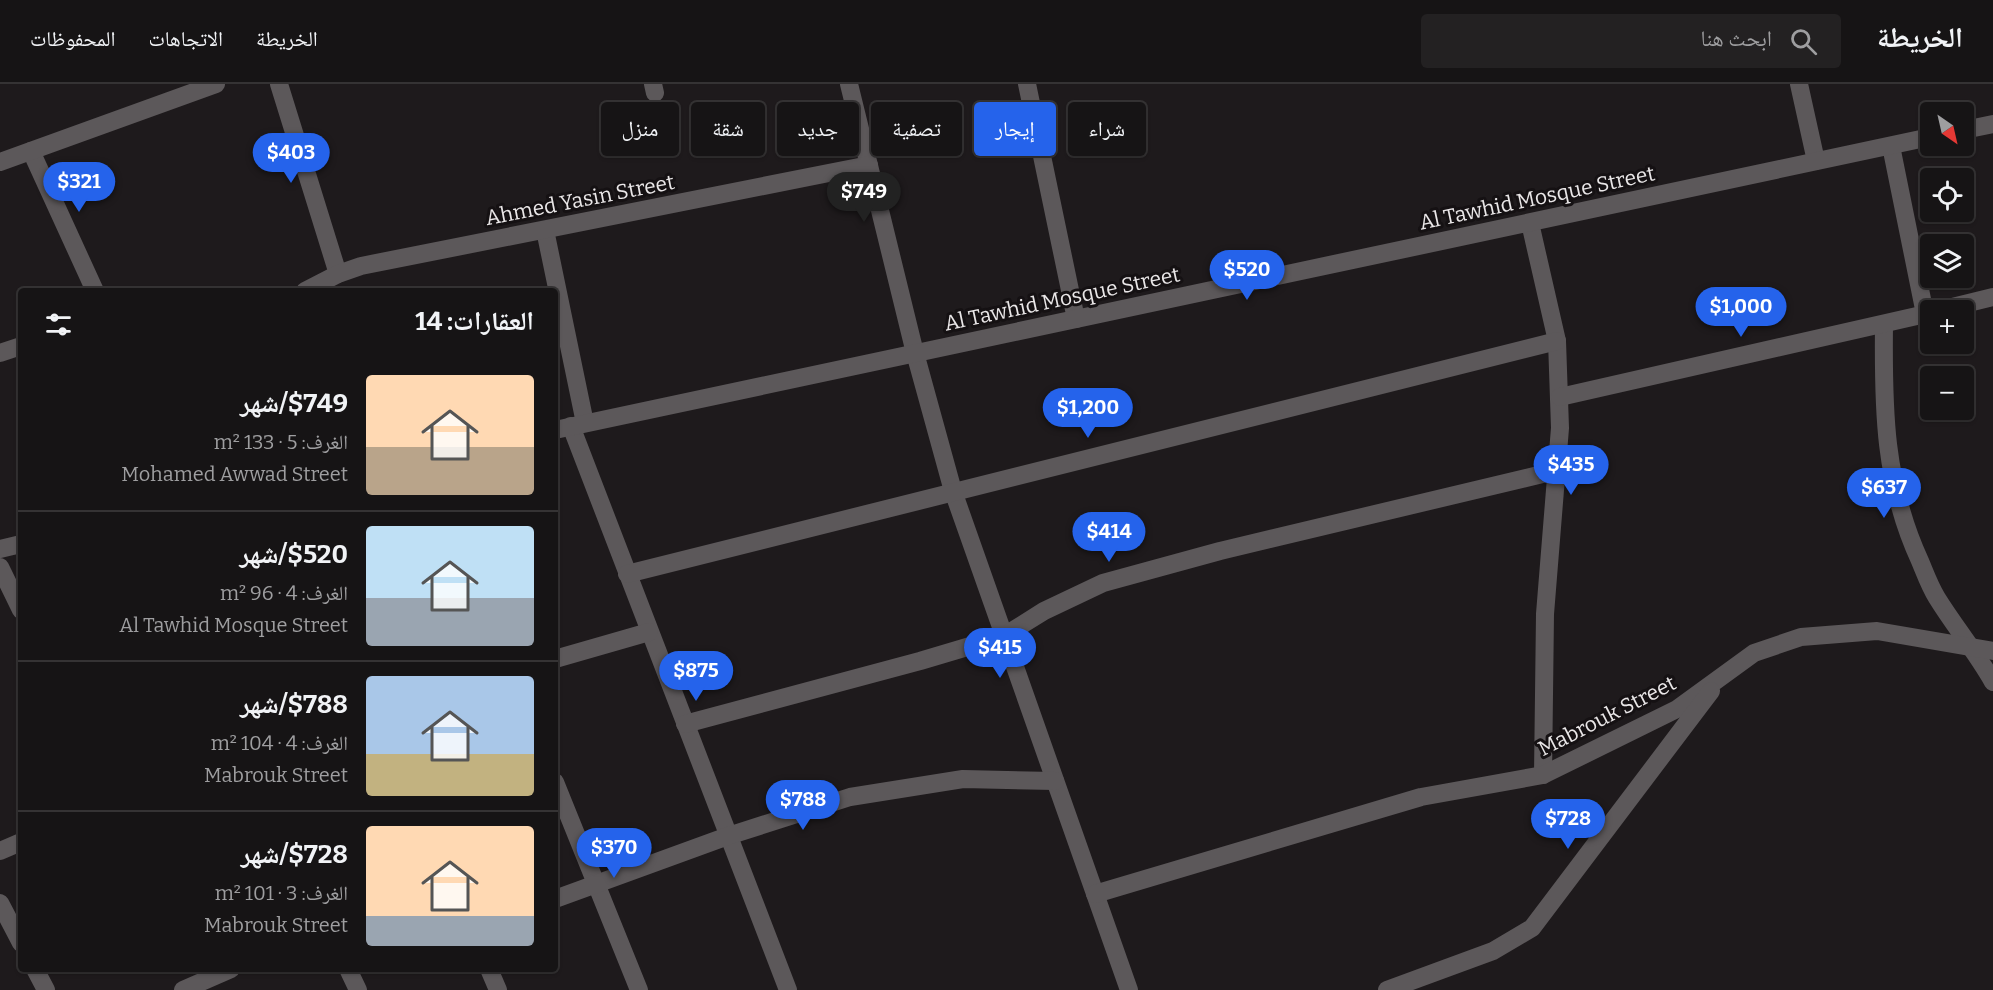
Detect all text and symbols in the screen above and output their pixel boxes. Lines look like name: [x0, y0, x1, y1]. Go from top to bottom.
search box: [1421, 14, 1841, 68]
text: الخريطة: [1877, 21, 1963, 54]
text: ابحث هنا: [1701, 25, 1772, 52]
icon: search: [1787, 25, 1820, 58]
text: المحفوظات: [30, 26, 115, 52]
text: الاتجاهات: [148, 26, 223, 52]
text: الخريطة: [256, 26, 318, 52]
chip: منزل: [601, 102, 679, 156]
chip: شقة: [691, 102, 765, 156]
chip: جديد: [777, 102, 859, 156]
chip: تصفية: [871, 102, 962, 156]
chip: إيجار: [974, 102, 1056, 156]
chip: شراء: [1068, 102, 1146, 156]
north arrow: [1920, 102, 1974, 156]
map controls: [1920, 102, 1974, 420]
pin: $403: [255, 133, 327, 184]
text: $403: [267, 140, 315, 164]
street label: Al Tawhid Mosque Street: [1417, 160, 1658, 236]
pin: $321: [43, 162, 115, 213]
button: locate: [1920, 168, 1974, 222]
text: $321: [57, 169, 101, 193]
street label: Ahmed Yasin Street: [483, 169, 677, 231]
pin: $749: [828, 172, 900, 223]
text: $749: [841, 179, 887, 203]
button: layers: [1920, 234, 1974, 288]
pin: $520: [1211, 250, 1283, 301]
text: $520: [1224, 257, 1270, 281]
street label: Al Tawhid Mosque Street: [942, 261, 1183, 337]
pin: $1,000: [1692, 287, 1790, 338]
text: $1,000: [1710, 294, 1772, 318]
button: +: [1920, 300, 1974, 354]
text: العقارات: 14: [415, 306, 534, 337]
icon: filters: [42, 308, 75, 341]
button: −: [1920, 366, 1974, 420]
text: $749/شهر: [240, 388, 348, 419]
pin: $1,200: [1039, 388, 1137, 439]
text: $1,200: [1057, 395, 1119, 419]
icon: home: [414, 399, 486, 471]
text: الغرف: 5 · 133 m²: [214, 430, 348, 454]
pin: $435: [1535, 445, 1607, 496]
text: $435: [1548, 452, 1594, 476]
text: Mohamed Awwad Street: [121, 462, 348, 486]
pin: $637: [1848, 468, 1920, 519]
text: $637: [1861, 475, 1907, 499]
pin: $414: [1073, 512, 1145, 563]
text: $414: [1086, 519, 1132, 543]
text: $520/شهر: [240, 539, 348, 570]
icon: home: [414, 550, 486, 622]
text: الغرف: 4 · 96 m²: [220, 581, 348, 605]
text: Al Tawhid Mosque Street: [119, 613, 348, 637]
pin: $415: [964, 628, 1036, 679]
text: $415: [978, 635, 1022, 659]
pin: $875: [660, 651, 732, 702]
text: $875: [673, 658, 719, 682]
street label: Mabrouk Street: [1534, 670, 1681, 762]
text: $788/شهر: [240, 689, 348, 720]
icon: home: [414, 700, 486, 772]
text: الغرف: 4 · 104 m²: [211, 731, 348, 755]
text: Mabrouk Street: [204, 763, 348, 787]
pin: $788: [767, 780, 839, 831]
text: $788: [780, 787, 826, 811]
pin: $728: [1532, 799, 1604, 850]
text: $728: [1545, 806, 1591, 830]
pin: $370: [578, 828, 650, 879]
text: $370: [591, 835, 637, 859]
text: $728/شهر: [241, 839, 348, 870]
icon: home: [414, 850, 486, 922]
text: الغرف: 3 · 101 m²: [215, 881, 348, 905]
text: Mabrouk Street: [204, 913, 348, 937]

